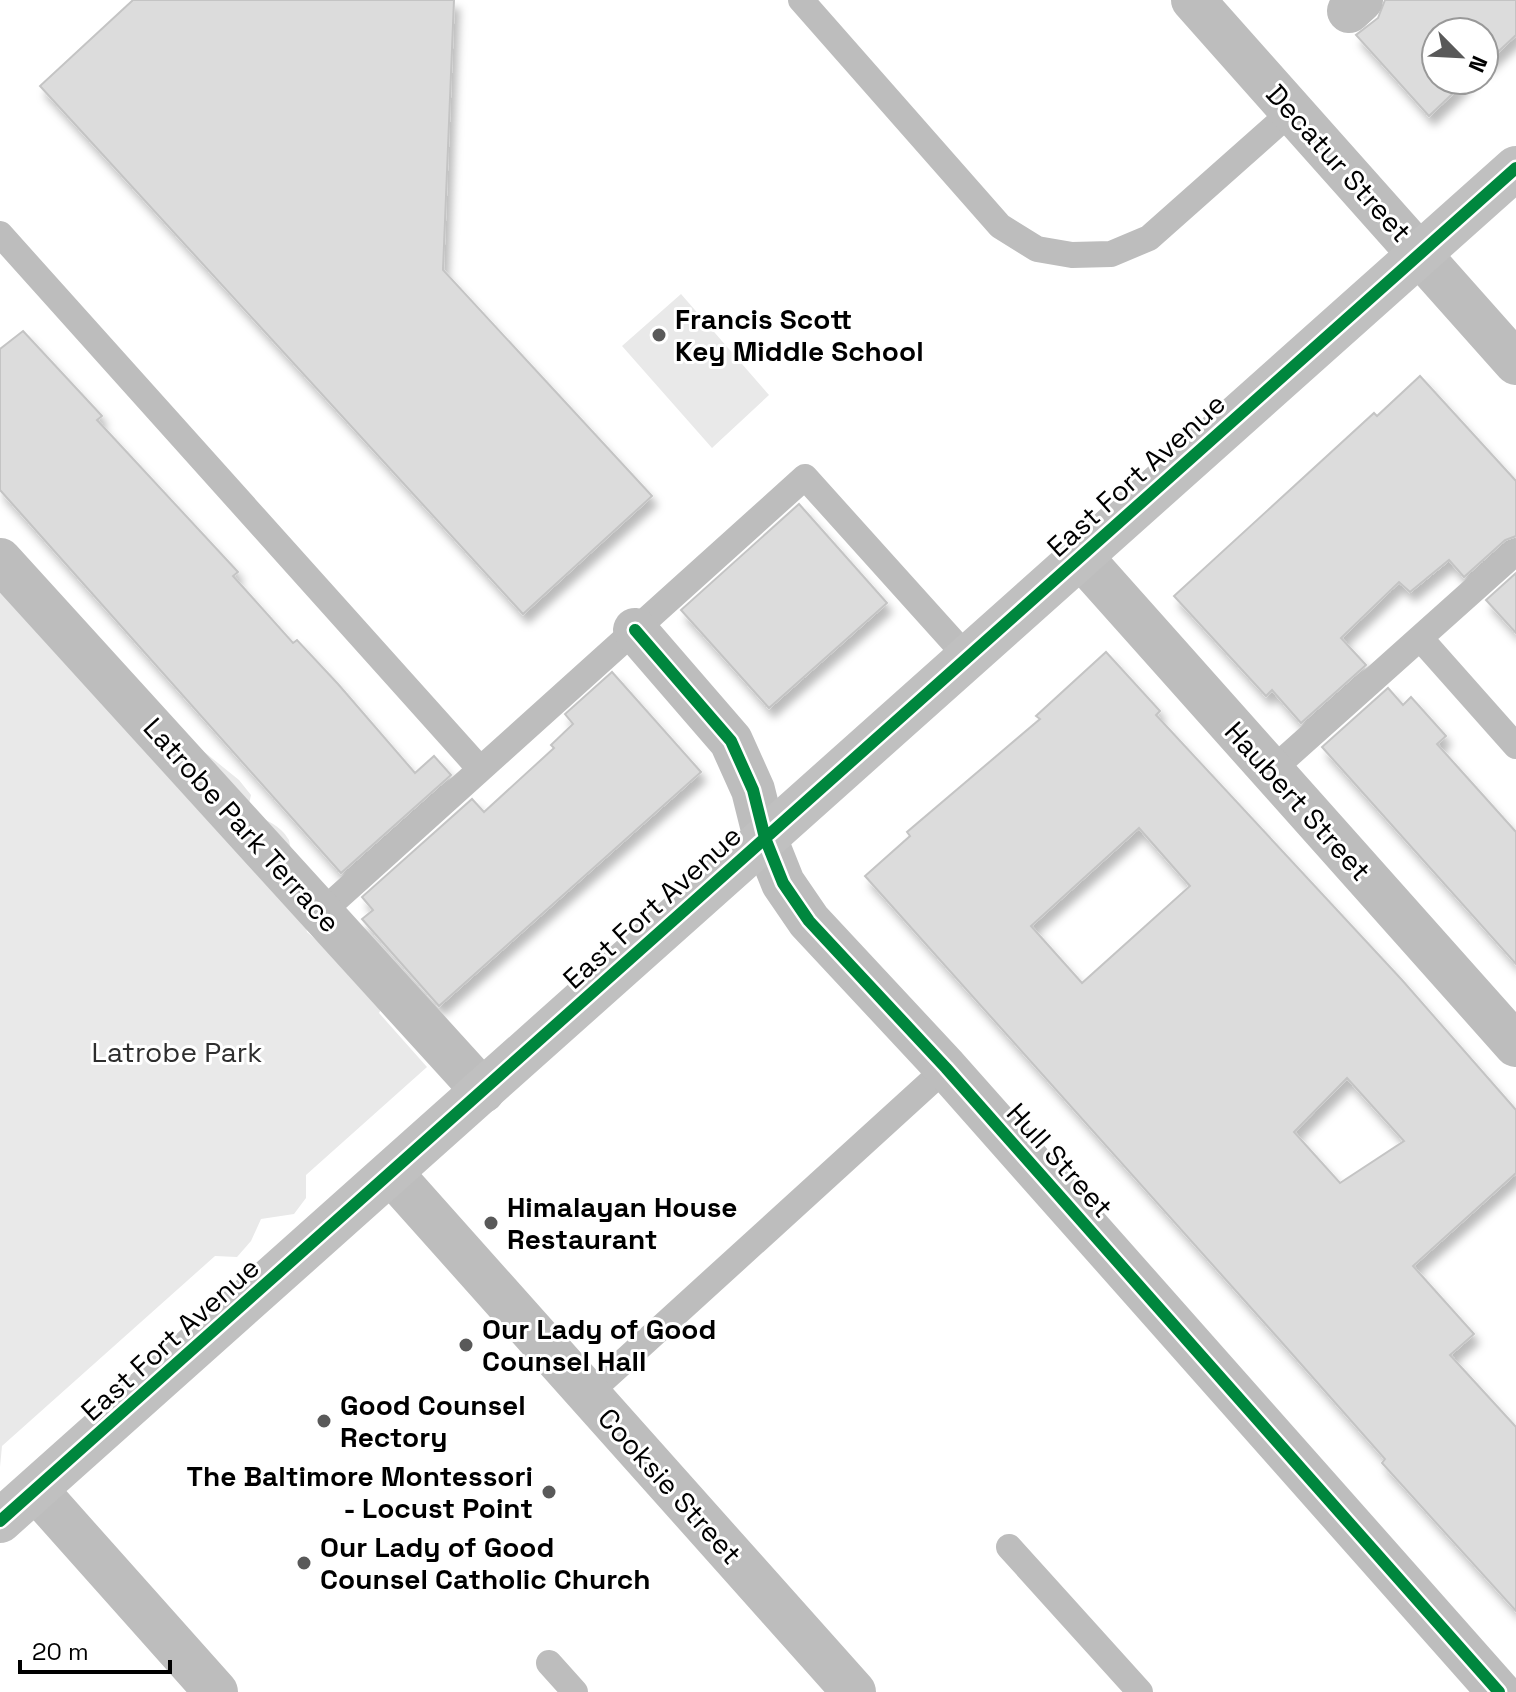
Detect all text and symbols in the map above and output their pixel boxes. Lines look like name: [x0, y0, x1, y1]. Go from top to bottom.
north arrow: [1420, 16, 1500, 96]
text: N: [1462, 52, 1494, 77]
street label: Decatur Street: [1259, 76, 1419, 250]
place label: Francis Scott Key Middle School: [675, 301, 924, 369]
marker: Francis Scott Key Middle School: [650, 326, 668, 344]
street label: East Fort Avenue: [1039, 385, 1233, 565]
street label: Latrobe Park Terrace: [136, 710, 348, 940]
street label: Haubert Street: [1217, 714, 1379, 888]
street label: East Fort Avenue: [555, 817, 749, 997]
park label: Latrobe Park: [92, 1034, 262, 1070]
street label: Hull Street: [999, 1095, 1121, 1225]
place label: Himalayan House Restaurant: [507, 1189, 738, 1257]
marker: Himalayan House Restaurant: [482, 1214, 500, 1232]
street label: East Fort Avenue: [73, 1249, 267, 1429]
place label: Our Lady of Good Counsel Hall: [482, 1311, 716, 1379]
marker: Our Lady of Good Counsel Hall: [457, 1336, 475, 1354]
place label: Good Counsel Rectory: [340, 1387, 526, 1455]
street label: Cooksie Street: [590, 1400, 750, 1572]
marker: Good Counsel Rectory: [315, 1412, 333, 1430]
place label: The Baltimore Montessori - Locust Point: [187, 1458, 533, 1526]
marker: The Baltimore Montessori - Locust Point: [540, 1483, 558, 1501]
place label: Our Lady of Good Counsel Catholic Church: [320, 1529, 650, 1597]
marker: Our Lady of Good Counsel Catholic Church: [295, 1554, 313, 1572]
scale bar: [20, 1624, 170, 1674]
text: 20 m: [32, 1636, 89, 1667]

